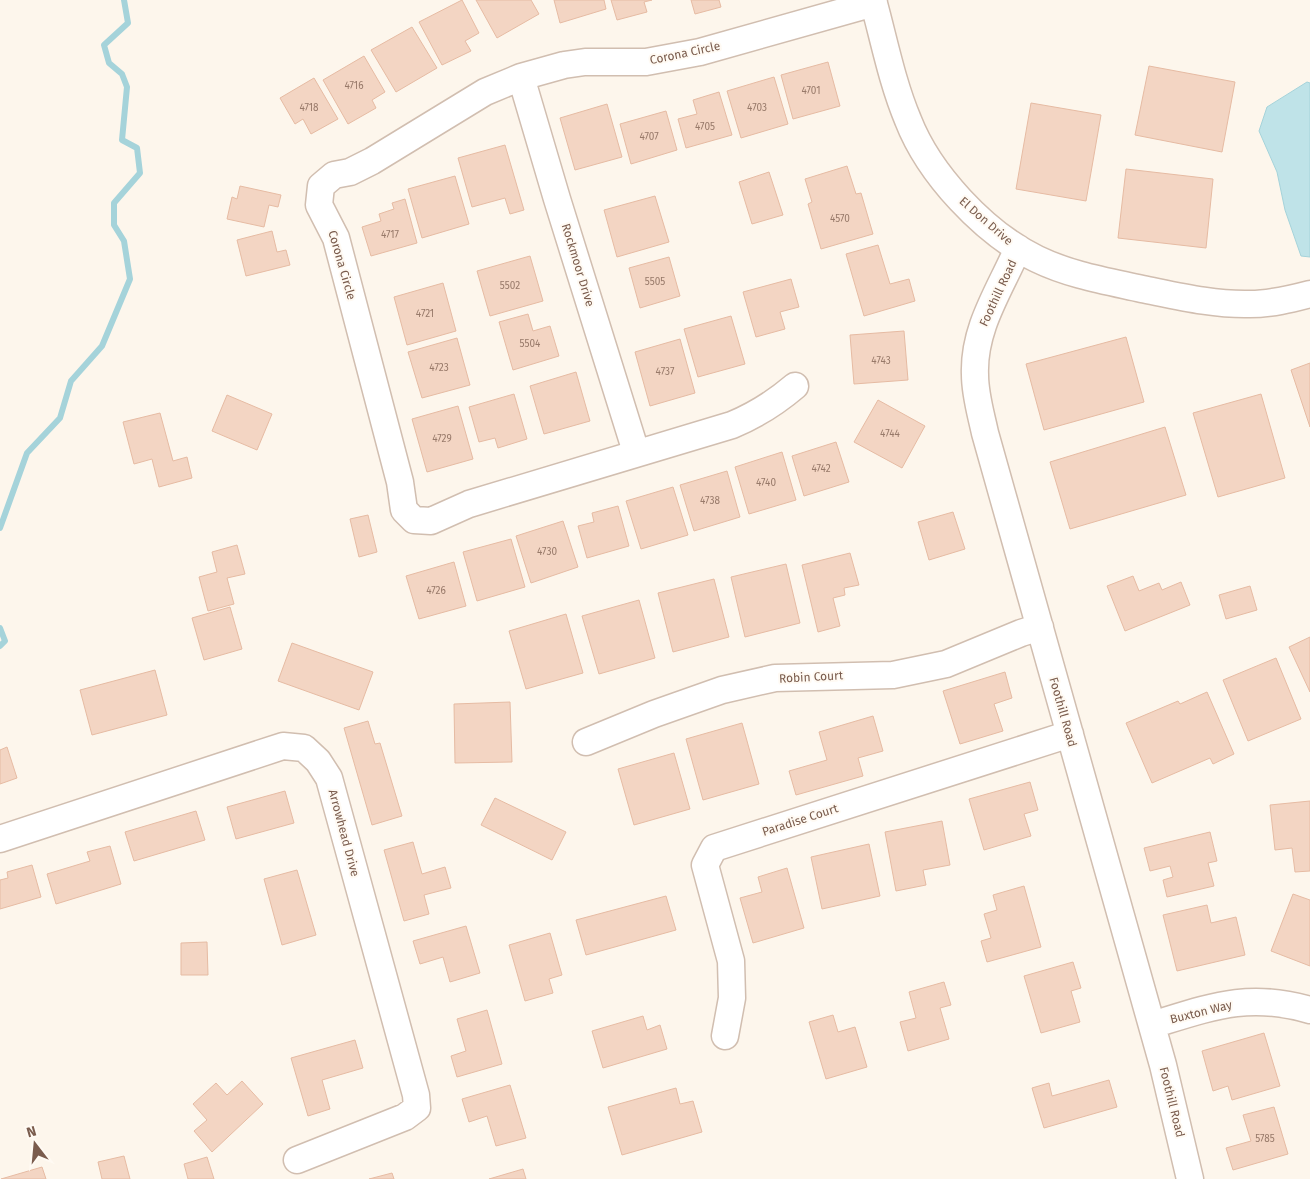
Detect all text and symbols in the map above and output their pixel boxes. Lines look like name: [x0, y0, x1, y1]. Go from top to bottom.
street label: Corona Circle: [649, 39, 721, 67]
house number: 4716: [345, 80, 364, 92]
house number: 4701: [801, 85, 821, 97]
house number: 4718: [299, 102, 319, 114]
house number: 4703: [747, 102, 767, 114]
house number: 4705: [695, 121, 715, 133]
house number: 4707: [639, 131, 659, 143]
street label: El Don Drive: [956, 194, 1016, 248]
house number: 4570: [830, 213, 850, 225]
street label: Rockmoor Drive: [559, 222, 597, 308]
street label: Corona Circle: [325, 229, 359, 301]
house number: 4717: [381, 229, 400, 241]
street label: Foothill Road: [976, 257, 1020, 329]
house number: 5505: [645, 276, 665, 288]
house number: 5502: [500, 280, 520, 292]
house number: 4721: [416, 308, 434, 320]
house number: 5504: [520, 338, 541, 350]
house number: 4743: [871, 355, 891, 367]
house number: 4723: [429, 362, 449, 374]
house number: 4737: [656, 366, 675, 378]
house number: 4744: [880, 428, 901, 440]
house number: 4729: [432, 433, 452, 445]
house number: 4742: [811, 463, 831, 475]
house number: 4740: [756, 477, 776, 489]
house number: 4738: [700, 495, 720, 507]
house number: 4730: [537, 546, 557, 558]
house number: 4726: [426, 585, 446, 597]
street label: Robin Court: [779, 668, 844, 686]
street label: Foothill Road: [1046, 675, 1080, 749]
street label: Arrowhead Drive: [326, 788, 362, 878]
street label: Paradise Court: [760, 801, 840, 839]
street label: Buxton Way: [1169, 998, 1233, 1026]
street label: Foothill Road: [1156, 1065, 1188, 1139]
north arrow: [10, 1119, 60, 1169]
text: N: [25, 1123, 38, 1141]
house number: 5785: [1255, 1133, 1275, 1145]

